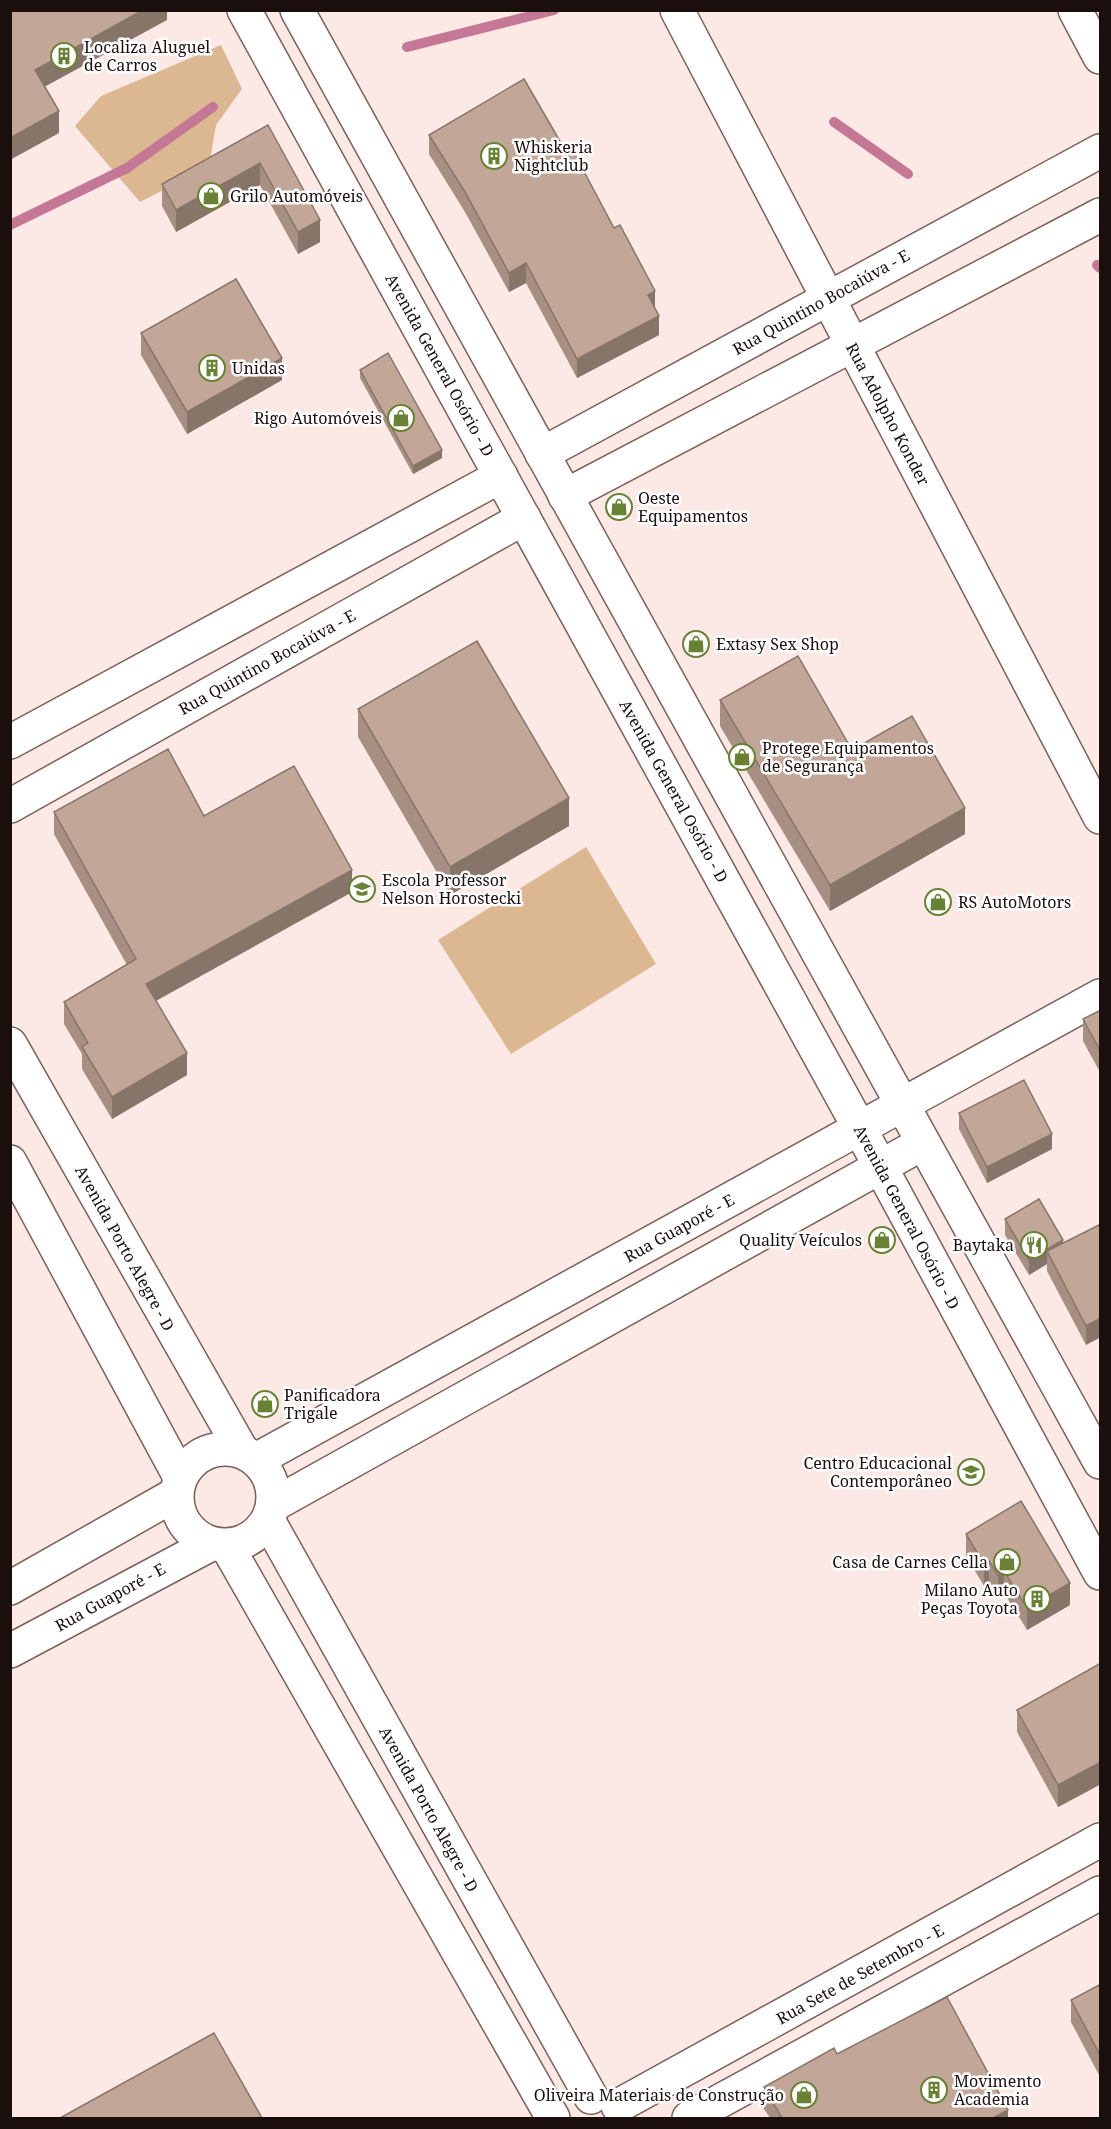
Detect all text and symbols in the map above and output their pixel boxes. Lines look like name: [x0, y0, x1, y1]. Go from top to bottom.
place label: Localiza Aluguel de Carros: [84, 36, 210, 76]
building icon: Localiza Aluguel de Carros: [49, 41, 79, 71]
place label: Whiskeria Nightclub: [514, 136, 593, 176]
building icon: Whiskeria Nightclub: [479, 141, 509, 171]
shop icon: Grilo Automóveis: [196, 181, 226, 211]
place label: Grilo Automóveis: [230, 185, 363, 207]
street label: Rua Quintino Bocaiúva - E: [729, 244, 913, 360]
street label: Avenida General Osório - D: [380, 270, 500, 460]
street label: Rua Adolpho Konder: [841, 339, 935, 490]
building icon: Unidas: [197, 353, 227, 383]
place label: Unidas: [232, 357, 285, 379]
shop icon: Rigo Automóveis: [386, 403, 416, 433]
place label: Rigo Automóveis: [254, 407, 382, 429]
place label: Oeste Equipamentos: [638, 487, 748, 527]
shop icon: Oeste Equipamentos: [604, 492, 634, 522]
street label: Rua Quintino Bocaiúva - E: [175, 604, 359, 720]
shop icon: Extasy Sex Shop: [681, 629, 711, 659]
place label: Extasy Sex Shop: [716, 633, 839, 655]
street label: Avenida General Osório - D: [614, 696, 734, 886]
place label: Protege Equipamentos de Segurança: [762, 737, 934, 777]
shop icon: Protege Equipamentos de Segurança: [727, 742, 757, 772]
place label: Escola Professor Nelson Horostecki: [382, 869, 521, 909]
school or university icon: Escola Professor Nelson Horostecki: [347, 874, 377, 904]
shop icon: RS AutoMotors: [923, 887, 953, 917]
place label: RS AutoMotors: [958, 891, 1071, 913]
street label: Avenida General Osório - D: [849, 1121, 965, 1313]
street label: Avenida Porto Alegre - D: [70, 1161, 180, 1335]
street label: Rua Guaporé - E: [620, 1189, 738, 1267]
shop icon: Quality Veículos: [867, 1225, 897, 1255]
place label: Quality Veículos: [739, 1229, 862, 1251]
restaurant icon: Baytaka: [1019, 1230, 1049, 1260]
place label: Baytaka: [953, 1234, 1014, 1256]
place label: Panificadora Trigale: [284, 1384, 381, 1424]
shop icon: Panificadora Trigale: [250, 1389, 280, 1419]
place label: Centro Educacional Contemporâneo: [803, 1452, 952, 1492]
school or university icon: Centro Educacional Contemporâneo: [956, 1457, 986, 1487]
shop icon: Casa de Carnes Cella: [992, 1547, 1022, 1577]
place label: Casa de Carnes Cella: [832, 1551, 988, 1573]
street label: Rua Guaporé - E: [51, 1558, 169, 1636]
place label: Milano Auto Peças Toyota: [921, 1579, 1018, 1619]
building icon: Milano Auto Peças Toyota: [1022, 1584, 1052, 1614]
street label: Avenida Porto Alegre - D: [374, 1722, 484, 1896]
street label: Rua Sete de Setembro - E: [772, 1919, 948, 2029]
place label: Movimento Academia: [954, 2070, 1042, 2110]
building icon: Movimento Academia: [919, 2075, 949, 2105]
shop icon: Oliveira Materiais de Construção: [789, 2080, 819, 2110]
place label: Oliveira Materiais de Construção: [534, 2084, 784, 2106]

